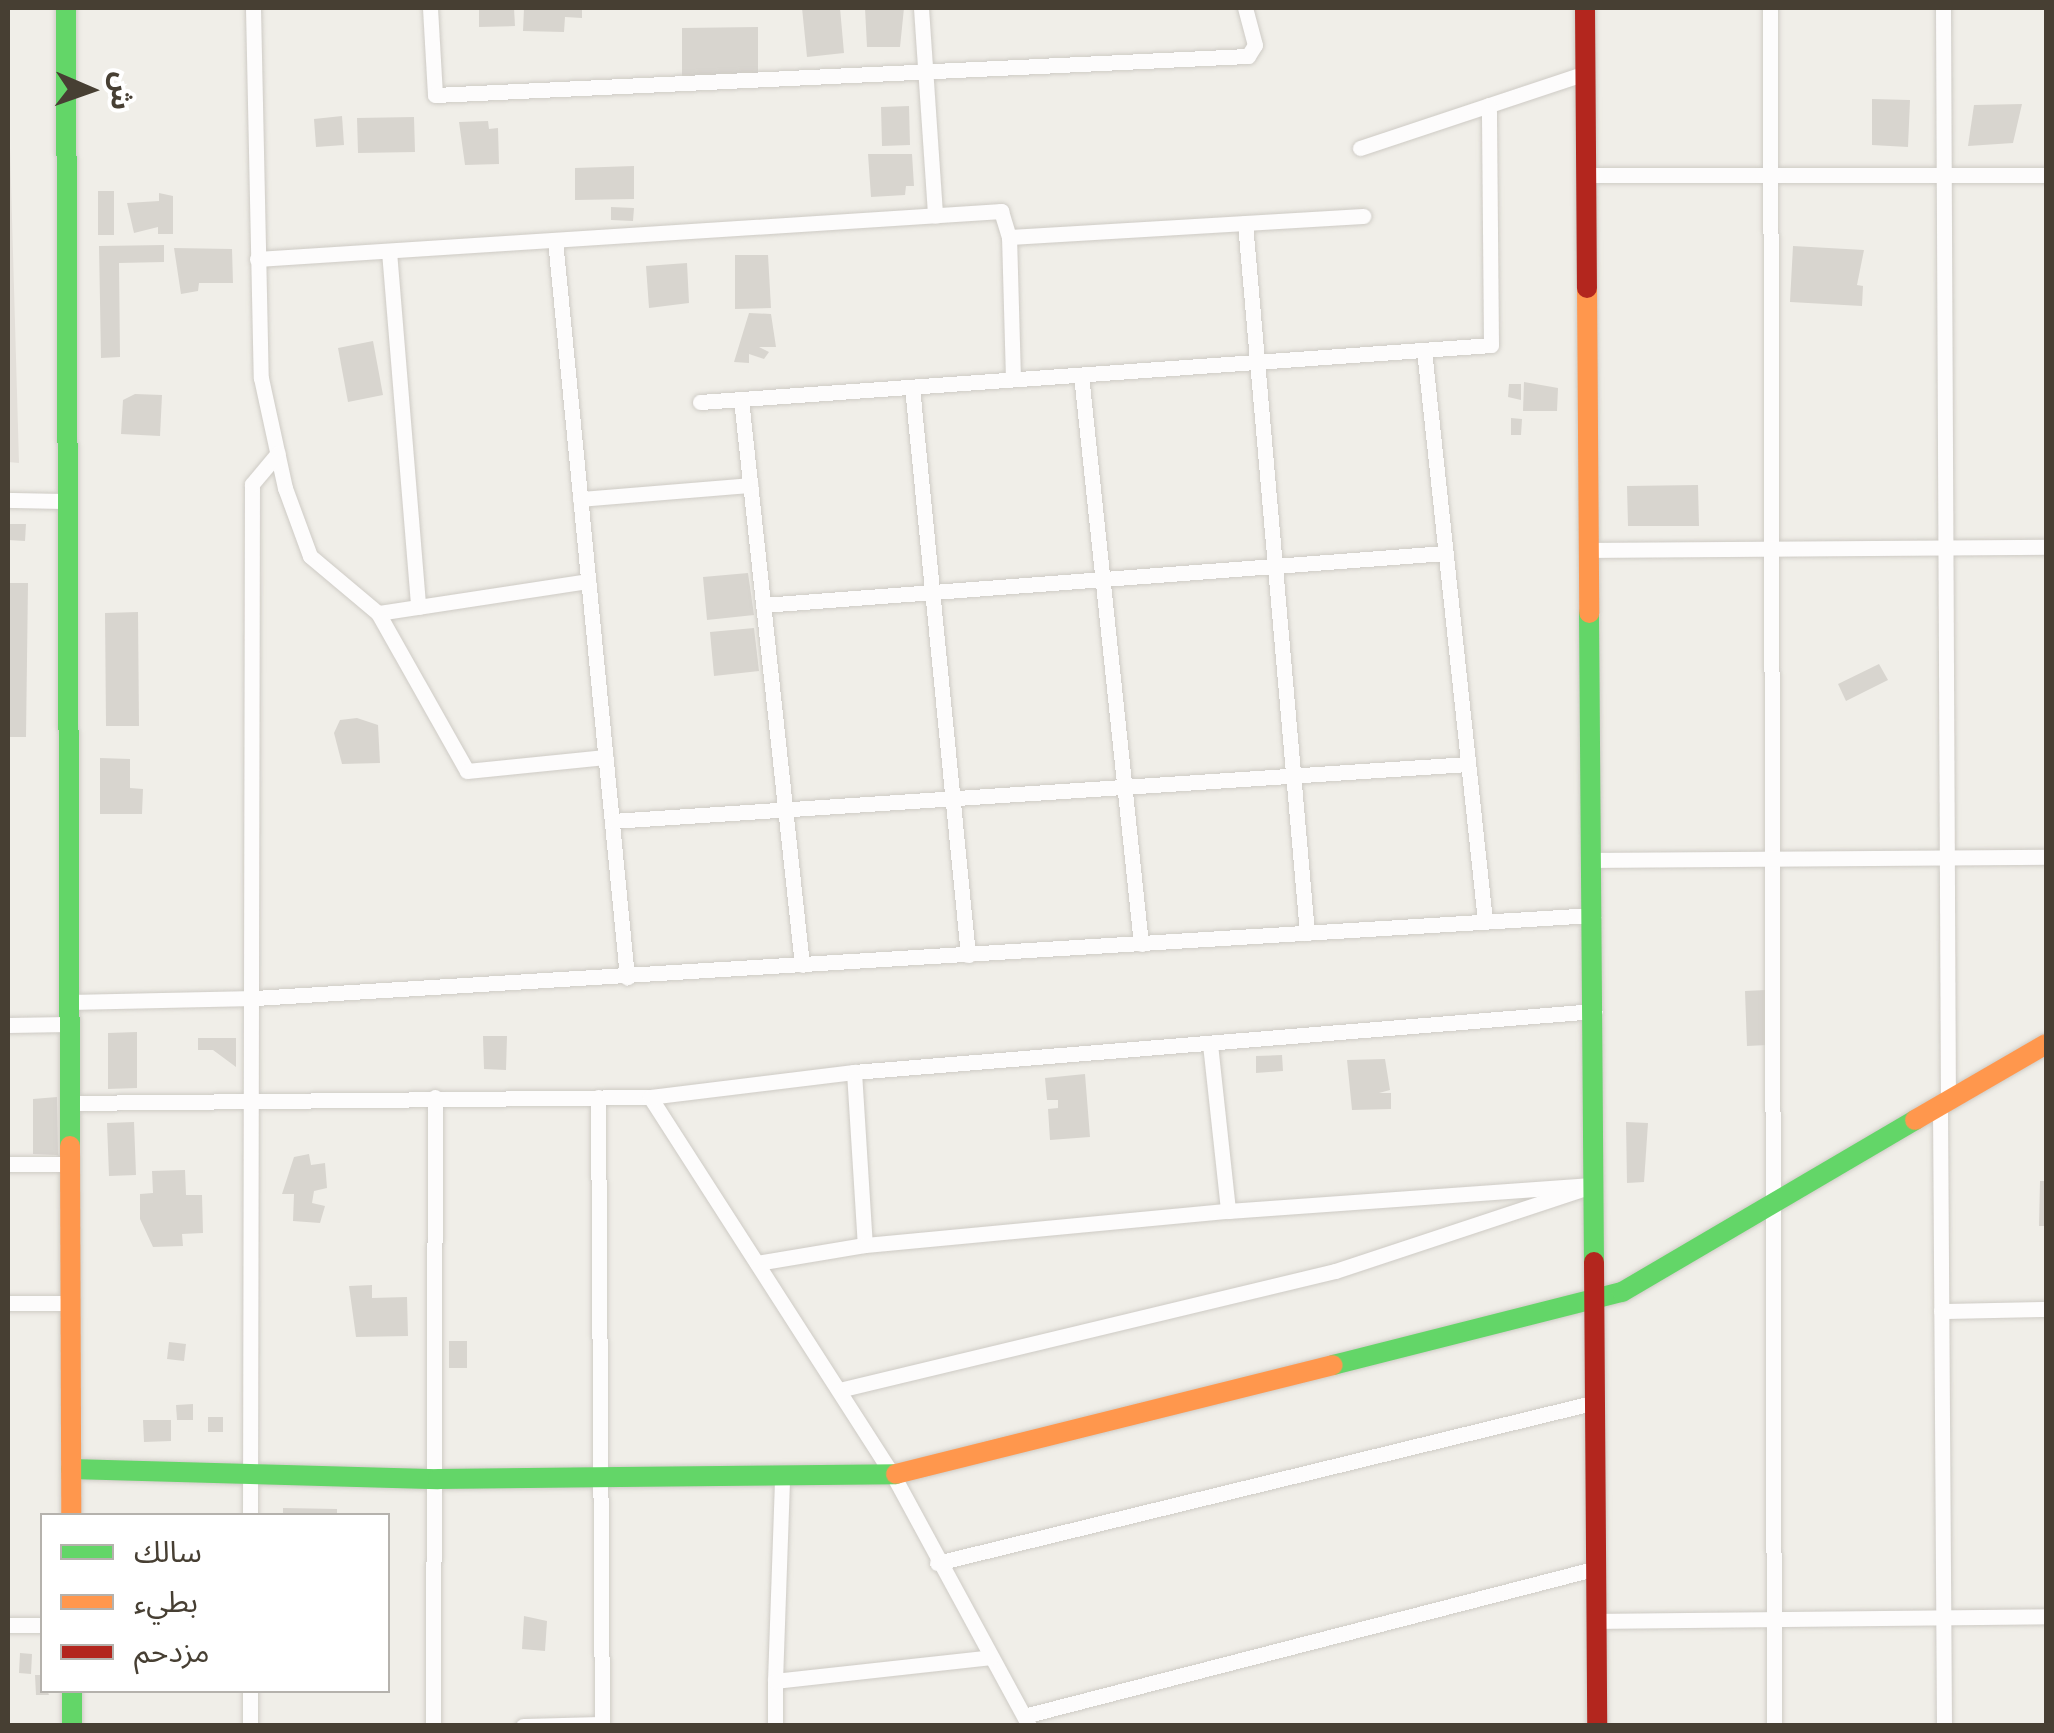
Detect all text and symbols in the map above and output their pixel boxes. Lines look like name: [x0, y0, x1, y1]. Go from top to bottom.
north arrow: [40, 40, 140, 140]
text: ش: [103, 71, 138, 111]
legend: [40, 1513, 390, 1693]
text: سالك: [134, 1535, 202, 1571]
text: بطيء: [134, 1585, 198, 1621]
text: مزدحم: [134, 1635, 210, 1671]

